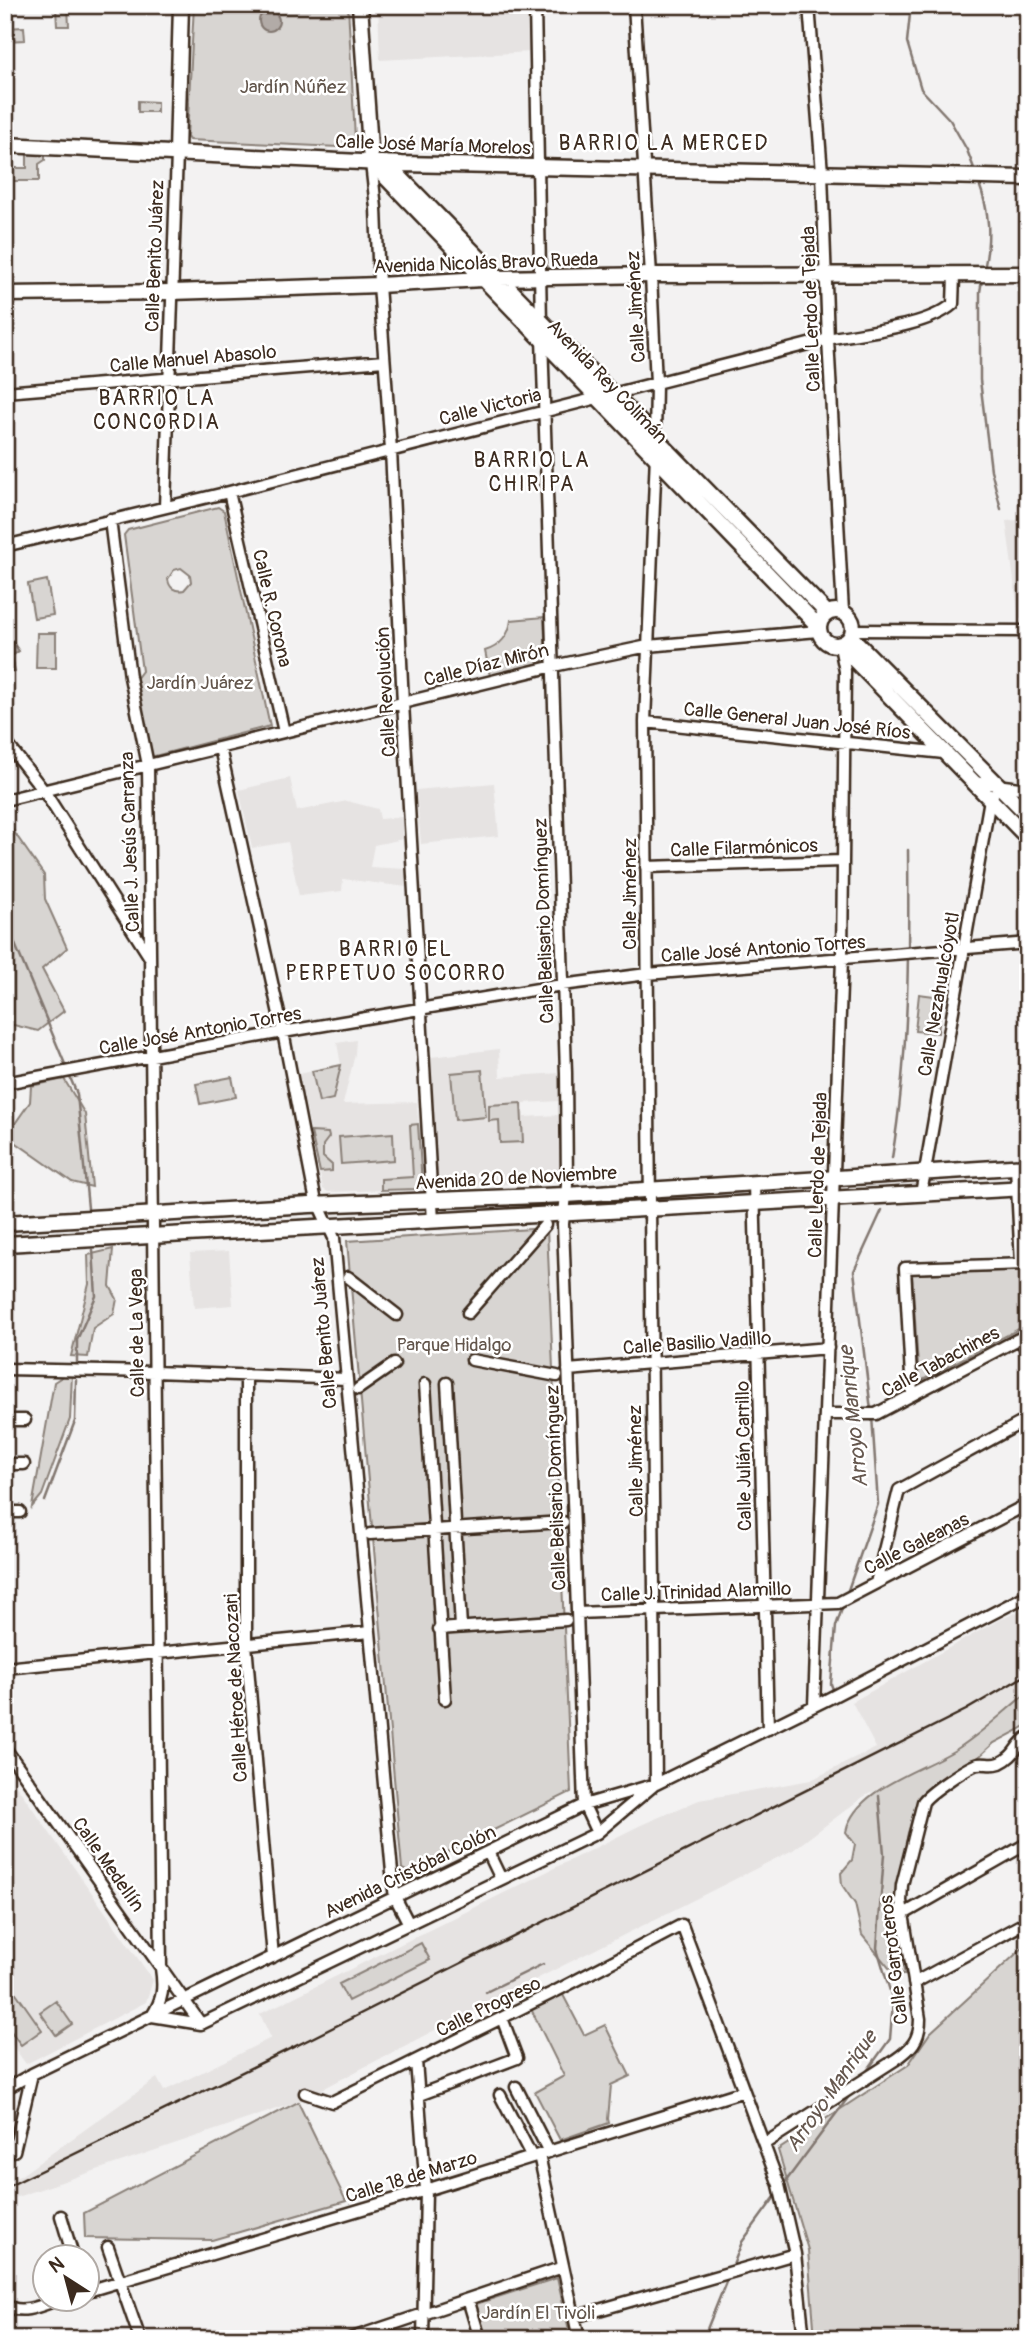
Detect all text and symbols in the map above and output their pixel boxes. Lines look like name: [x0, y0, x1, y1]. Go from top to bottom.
park label: Jardín Núñez: [240, 75, 346, 99]
street label: Calle José María Morelos: [335, 130, 532, 160]
district label: BARRIO LA MERCED: [559, 130, 769, 157]
street label: Calle Benito Juárez: [140, 179, 170, 332]
street label: Calle Lerdo de Tejada: [796, 225, 826, 392]
street label: Avenida Nicolás Bravo Rueda: [373, 247, 599, 279]
street label: Calle Jiménez: [621, 250, 651, 364]
street label: Avenida Rey Colimán: [542, 315, 673, 449]
street label: Calle Manuel Abasolo: [109, 340, 277, 378]
street label: Calle Victoria: [437, 383, 544, 431]
district label: BARRIO LA CONCORDIA: [93, 385, 221, 436]
district label: BARRIO LA CHIRIPA: [473, 447, 591, 498]
street label: Calle R. Corona: [247, 547, 297, 670]
street label: Calle Revolución: [371, 626, 401, 758]
street label: Calle Díaz Mirón: [421, 638, 551, 692]
park label: Jardín Juárez: [146, 671, 254, 695]
street label: Calle General Juan José Ríos: [682, 697, 912, 745]
street label: Calle J. Jesús Carranza: [115, 751, 145, 933]
street label: Calle Belisario Domínguez: [528, 818, 560, 1024]
street label: Calle Filarmónicos: [670, 833, 819, 863]
street label: Calle Jiménez: [618, 838, 642, 950]
street label: Calle Nezahualcóyotl: [913, 910, 965, 1078]
street label: Calle José Antonio Torres: [660, 930, 867, 968]
district label: BARRIO EL PERPETUO SOCORRO: [285, 936, 507, 987]
street label: Calle José Antonio Torres: [97, 1001, 304, 1061]
street label: Calle Lerdo de Tejada: [803, 1092, 833, 1258]
street label: Avenida 20 de Noviembre: [415, 1161, 618, 1195]
street label: Calle Benito Juárez: [305, 1256, 343, 1410]
street label: Calle de La Vega: [124, 1268, 150, 1398]
street label: Calle Tabachines: [877, 1321, 1004, 1403]
street label: Calle Basilio Vadillo: [622, 1326, 772, 1360]
park label: Parque Hidalgo: [396, 1333, 512, 1357]
water label: Arroyo Manrique: [832, 1342, 874, 1489]
street label: Calle Julián Carrillo: [731, 1381, 757, 1531]
street label: Calle Belisario Domínguez: [540, 1385, 572, 1591]
street label: Calle Jiménez: [623, 1405, 649, 1517]
street label: Calle Galeanas: [860, 1507, 973, 1581]
street label: Calle J. Trinidad Alamillo: [600, 1577, 792, 1607]
street label: Calle Héroe de Nacozari: [219, 1593, 253, 1783]
street label: Calle Medellín: [67, 1813, 150, 1917]
street label: Avenida Cristóbal Colón: [321, 1820, 500, 1924]
street label: Calle Garroteros: [874, 1893, 914, 2026]
street label: Calle Progreso: [432, 1971, 545, 2043]
water label: Arroyo Manrique: [780, 2023, 885, 2157]
street label: Calle 18 de Marzo: [342, 2146, 480, 2208]
north arrow: [32, 2242, 102, 2312]
text: N: [44, 2251, 69, 2279]
park label: Jardín El Tivoli: [481, 2301, 595, 2325]

